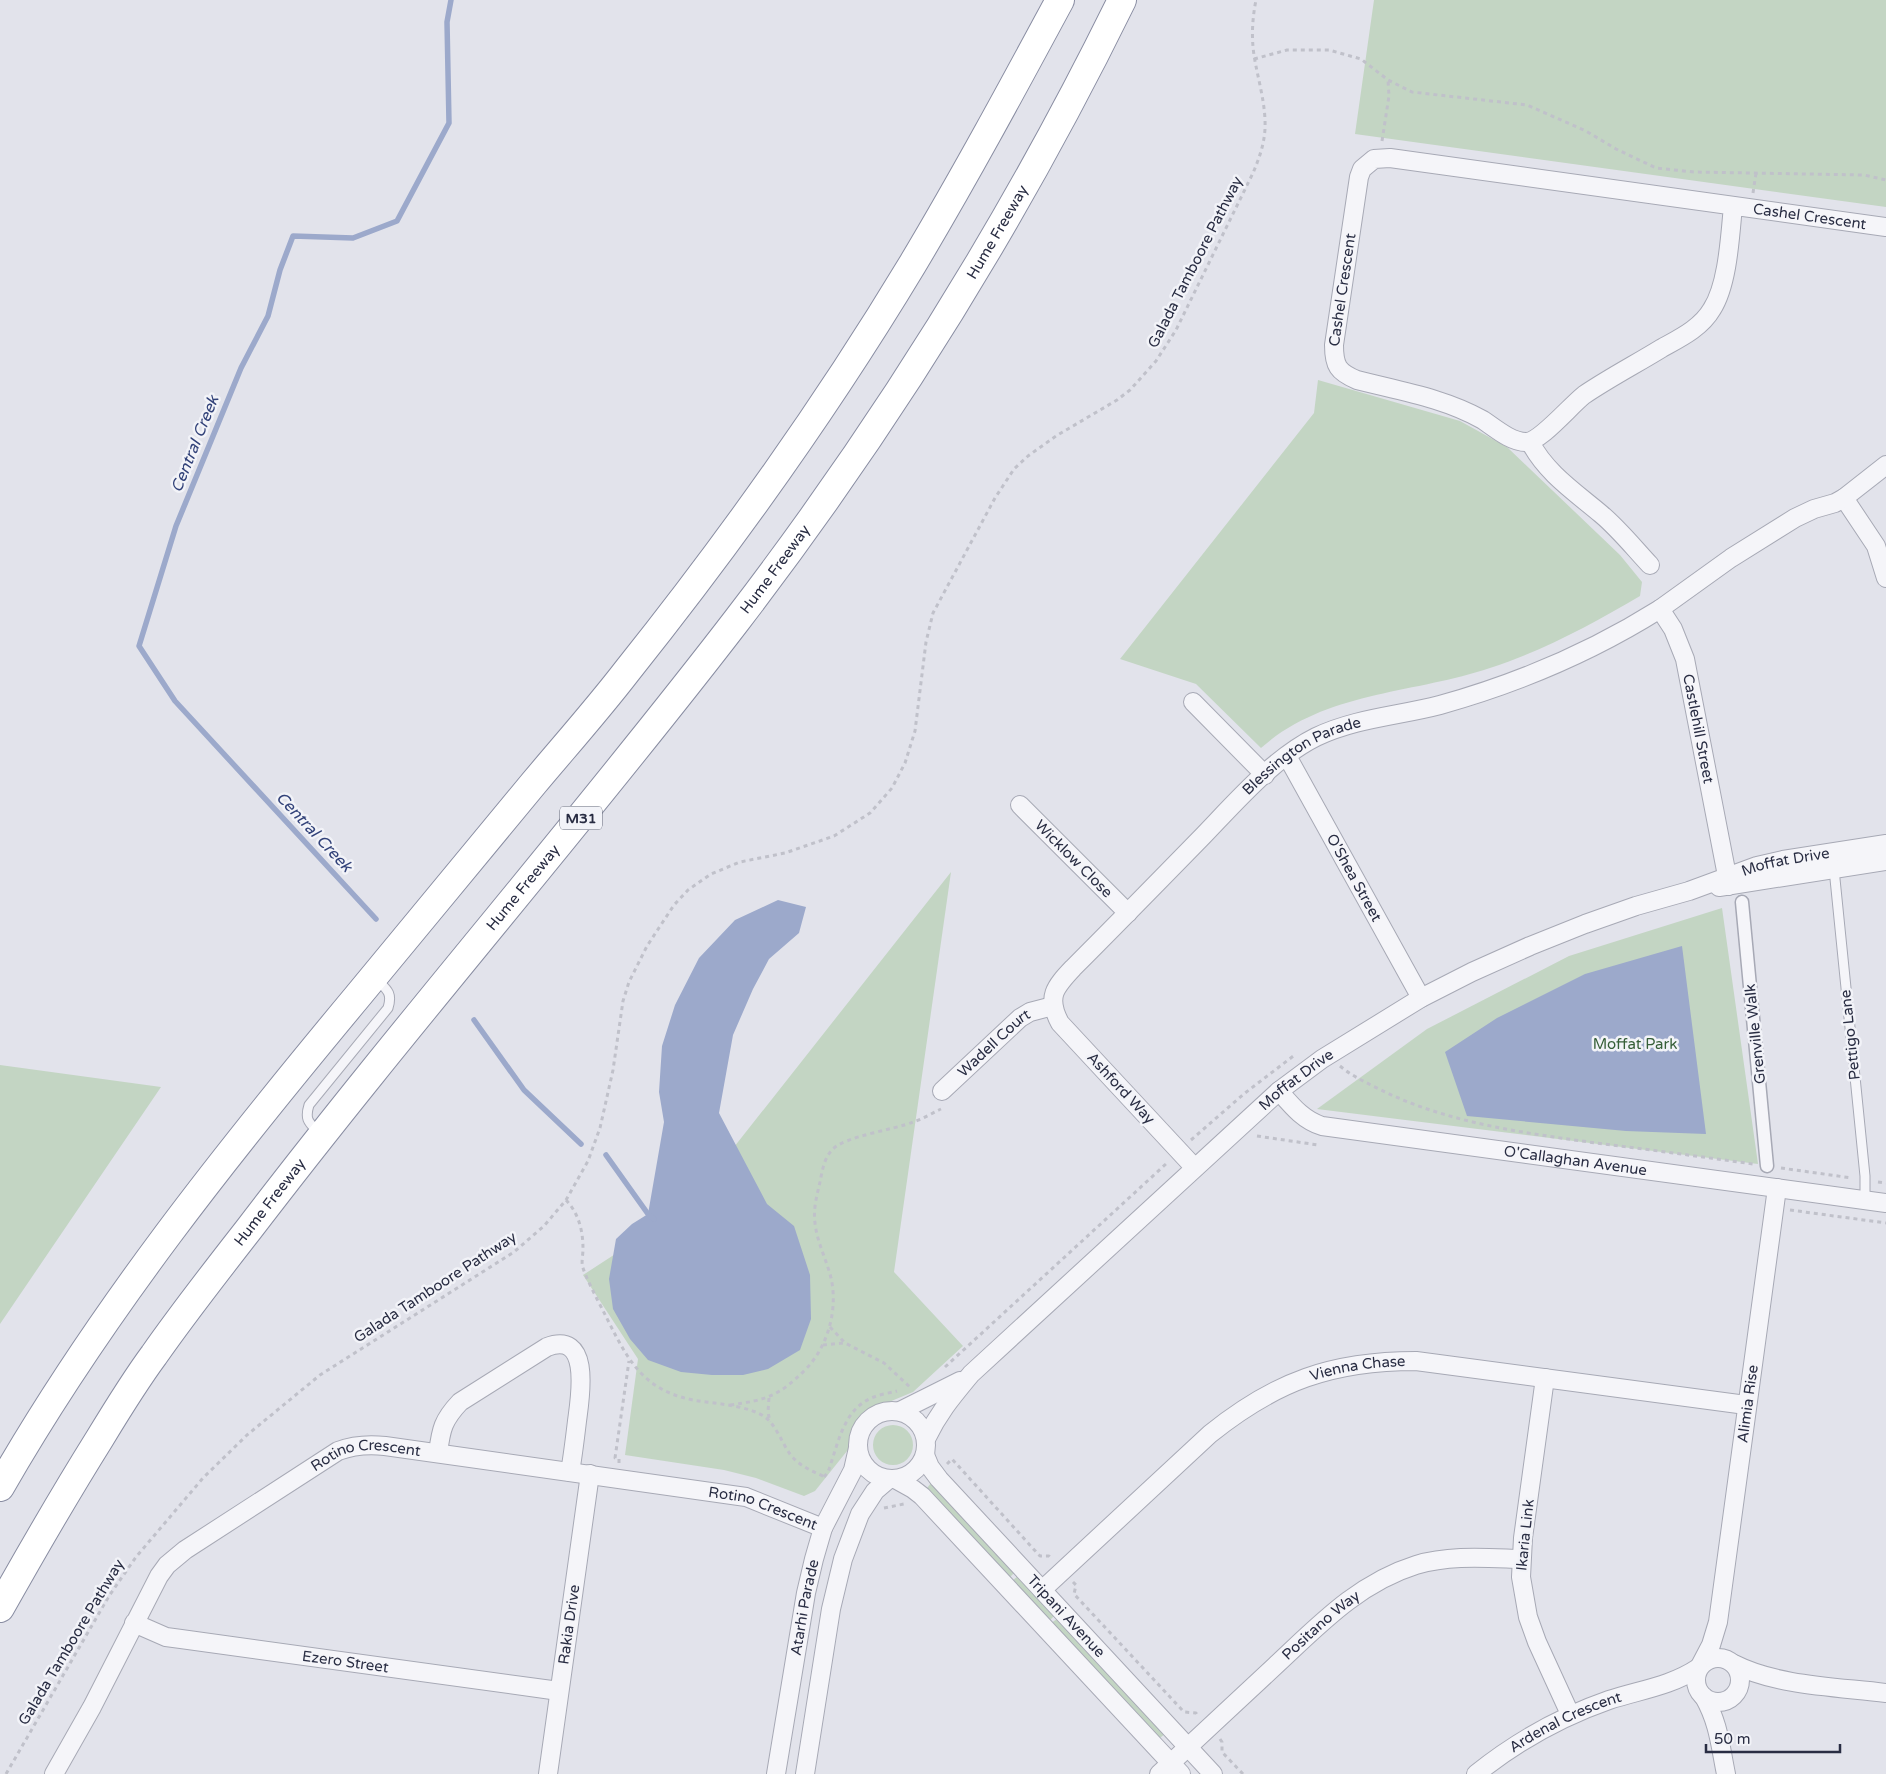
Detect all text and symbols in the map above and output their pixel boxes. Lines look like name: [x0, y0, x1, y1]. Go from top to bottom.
street label: Galada Tamboore Pathway: [1144, 173, 1246, 351]
street label: Hume Freeway: [963, 182, 1032, 282]
street label: Cashel Crescent: [1752, 200, 1868, 233]
street label: Cashel Crescent: [1325, 232, 1360, 348]
water label: Central Creek: [167, 392, 224, 495]
street label: Hume Freeway: [736, 521, 814, 617]
street label: Castlehill Street: [1679, 672, 1718, 785]
street label: Blessington Parade: [1239, 713, 1363, 799]
water label: Central Creek: [272, 788, 357, 877]
road number: M31: [560, 806, 602, 830]
street label: Wicklow Close: [1031, 816, 1116, 901]
street label: O'Shea Street: [1323, 831, 1386, 925]
street label: Hume Freeway: [483, 841, 564, 934]
street label: Moffat Drive: [1739, 844, 1831, 880]
street label: Grenville Walk: [1741, 983, 1769, 1085]
street label: Pettigo Lane: [1836, 989, 1864, 1081]
street label: Wadell Court: [954, 1005, 1034, 1081]
park label: Moffat Park: [1593, 1035, 1677, 1053]
street label: Moffat Drive: [1255, 1045, 1337, 1114]
street label: Ashford Way: [1083, 1048, 1159, 1128]
street label: O'Callaghan Avenue: [1503, 1142, 1648, 1179]
street label: Hume Freeway: [230, 1155, 309, 1249]
street label: Galada Tamboore Pathway: [350, 1228, 520, 1346]
street label: Vienna Chase: [1308, 1352, 1406, 1385]
street label: Alimia Rise: [1733, 1364, 1762, 1444]
street label: Rotino Crescent: [308, 1436, 422, 1475]
street label: Rotino Crescent: [707, 1483, 820, 1534]
street label: Ikaria Link: [1512, 1498, 1538, 1572]
street label: Galada Tamboore Pathway: [14, 1556, 128, 1728]
street label: Atarhi Parade: [787, 1557, 823, 1657]
street label: Tripani Avenue: [1024, 1571, 1109, 1661]
street label: Rakia Drive: [554, 1583, 583, 1666]
street label: Positano Way: [1278, 1586, 1363, 1664]
street label: Ezero Street: [301, 1647, 390, 1676]
street label: Ardenal Crescent: [1506, 1688, 1624, 1756]
scale bar: [1706, 1722, 1840, 1754]
text: 50 m: [1714, 1730, 1751, 1748]

